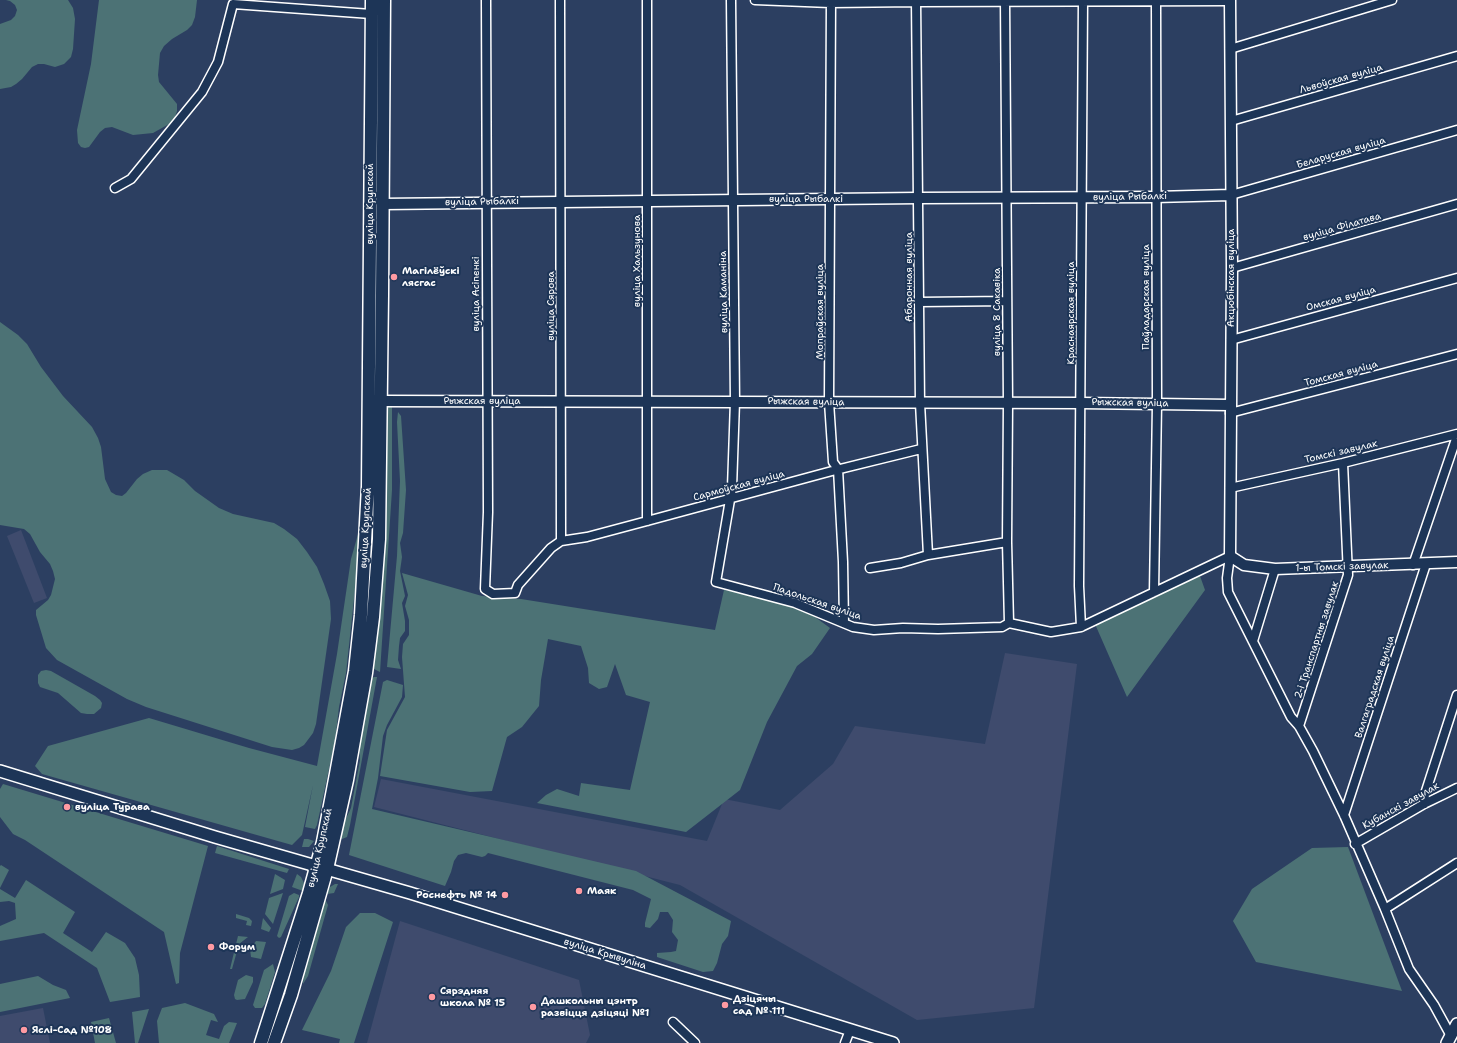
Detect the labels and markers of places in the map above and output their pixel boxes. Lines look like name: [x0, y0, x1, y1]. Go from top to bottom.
place label: Магілёўскі лясгас: [402, 265, 460, 288]
marker: Магілёўскі лясгас: [389, 272, 399, 282]
place label: вуліца Турава: [75, 801, 150, 813]
marker: вуліца Турава: [62, 802, 72, 812]
place label: Маяк: [587, 885, 616, 897]
marker: Маяк: [574, 886, 584, 896]
place label: Роснефть № 14: [416, 889, 497, 901]
marker: Роснефть № 14: [500, 890, 510, 900]
place label: Форум: [219, 941, 255, 953]
marker: Форум: [206, 942, 216, 952]
place label: Сярэдняя школа № 15: [440, 985, 505, 1008]
marker: Сярэдняя школа № 15: [427, 992, 437, 1002]
place label: Дзіцячы сад № 111: [733, 993, 785, 1016]
place label: Дашкольны цэнтр развіцця дзіцяці №1: [541, 995, 649, 1018]
marker: Дзіцячы сад № 111: [720, 1000, 730, 1010]
marker: Дашкольны цэнтр развіцця дзіцяці №1: [528, 1002, 538, 1012]
place label: Яслі-Сад №108: [32, 1024, 112, 1036]
marker: Яслі-Сад №108: [19, 1025, 29, 1035]

